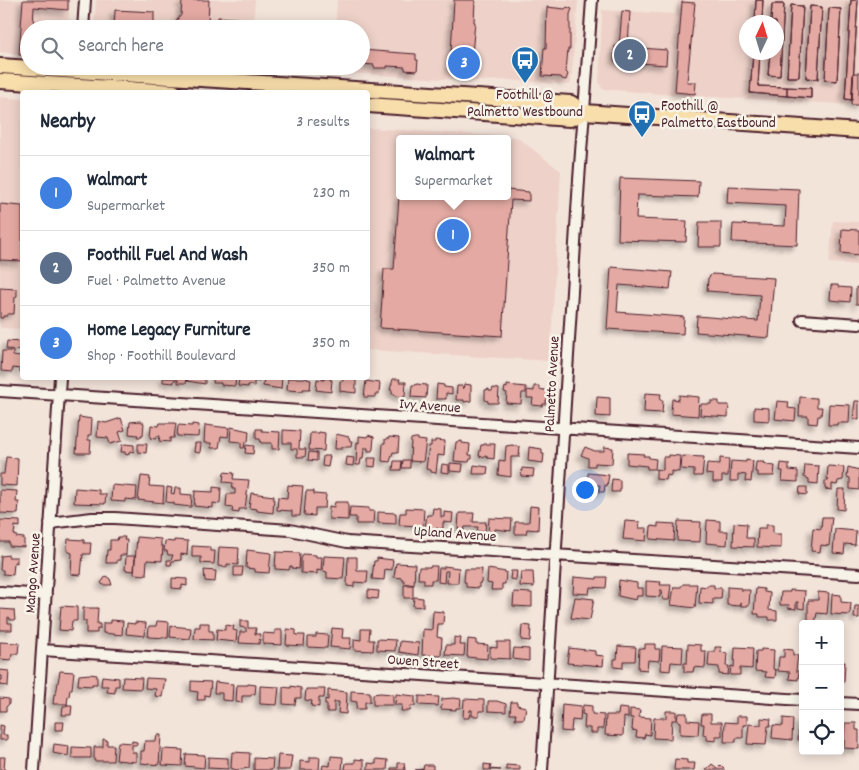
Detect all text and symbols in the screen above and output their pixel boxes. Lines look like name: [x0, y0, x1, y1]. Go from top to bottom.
north arrow: [739, 15, 784, 60]
search box: [20, 20, 370, 75]
icon: search: [38, 34, 66, 62]
text: Search here: [78, 34, 164, 61]
pin: 2: [614, 36, 646, 74]
pin: 3: [448, 44, 480, 82]
bus stop icon: Foothill @ Palmetto Westbound: [510, 45, 540, 84]
place label: Foothill @ Palmetto Westbound: [467, 85, 583, 124]
place label: Foothill @ Palmetto Eastbound: [661, 96, 776, 135]
bus stop icon: Foothill @ Palmetto Eastbound: [627, 99, 657, 138]
text: Nearby: [40, 108, 95, 138]
text: 3 results: [296, 111, 350, 134]
popup: [396, 135, 511, 200]
text: Walmart: [414, 143, 475, 170]
text: Walmart: [87, 168, 147, 195]
text: Supermarket: [414, 170, 493, 193]
text: 1: [54, 182, 58, 205]
text: 230 m: [313, 182, 350, 205]
text: Supermarket: [87, 195, 165, 218]
pin: 1: [437, 216, 469, 254]
text: Foothill Fuel And Wash: [87, 243, 248, 270]
text: 2: [53, 257, 60, 280]
text: 350 m: [312, 257, 350, 280]
text: Fuel · Palmetto Avenue: [87, 270, 226, 293]
text: Home Legacy Furniture: [87, 318, 251, 345]
text: 3: [52, 332, 60, 355]
text: 350 m: [312, 332, 350, 355]
street label: Palmetto Avenue: [539, 335, 567, 433]
text: Shop · Foothill Boulevard: [87, 345, 236, 368]
street label: Ivy Avenue: [398, 394, 462, 420]
your location: [572, 477, 598, 503]
street label: Upland Avenue: [413, 521, 498, 549]
street label: Mango Avenue: [20, 532, 48, 614]
map controls: [799, 620, 844, 755]
button: +: [799, 620, 844, 665]
street label: Owen Street: [386, 650, 460, 677]
button: −: [799, 665, 844, 710]
button: locate: [799, 710, 844, 755]

